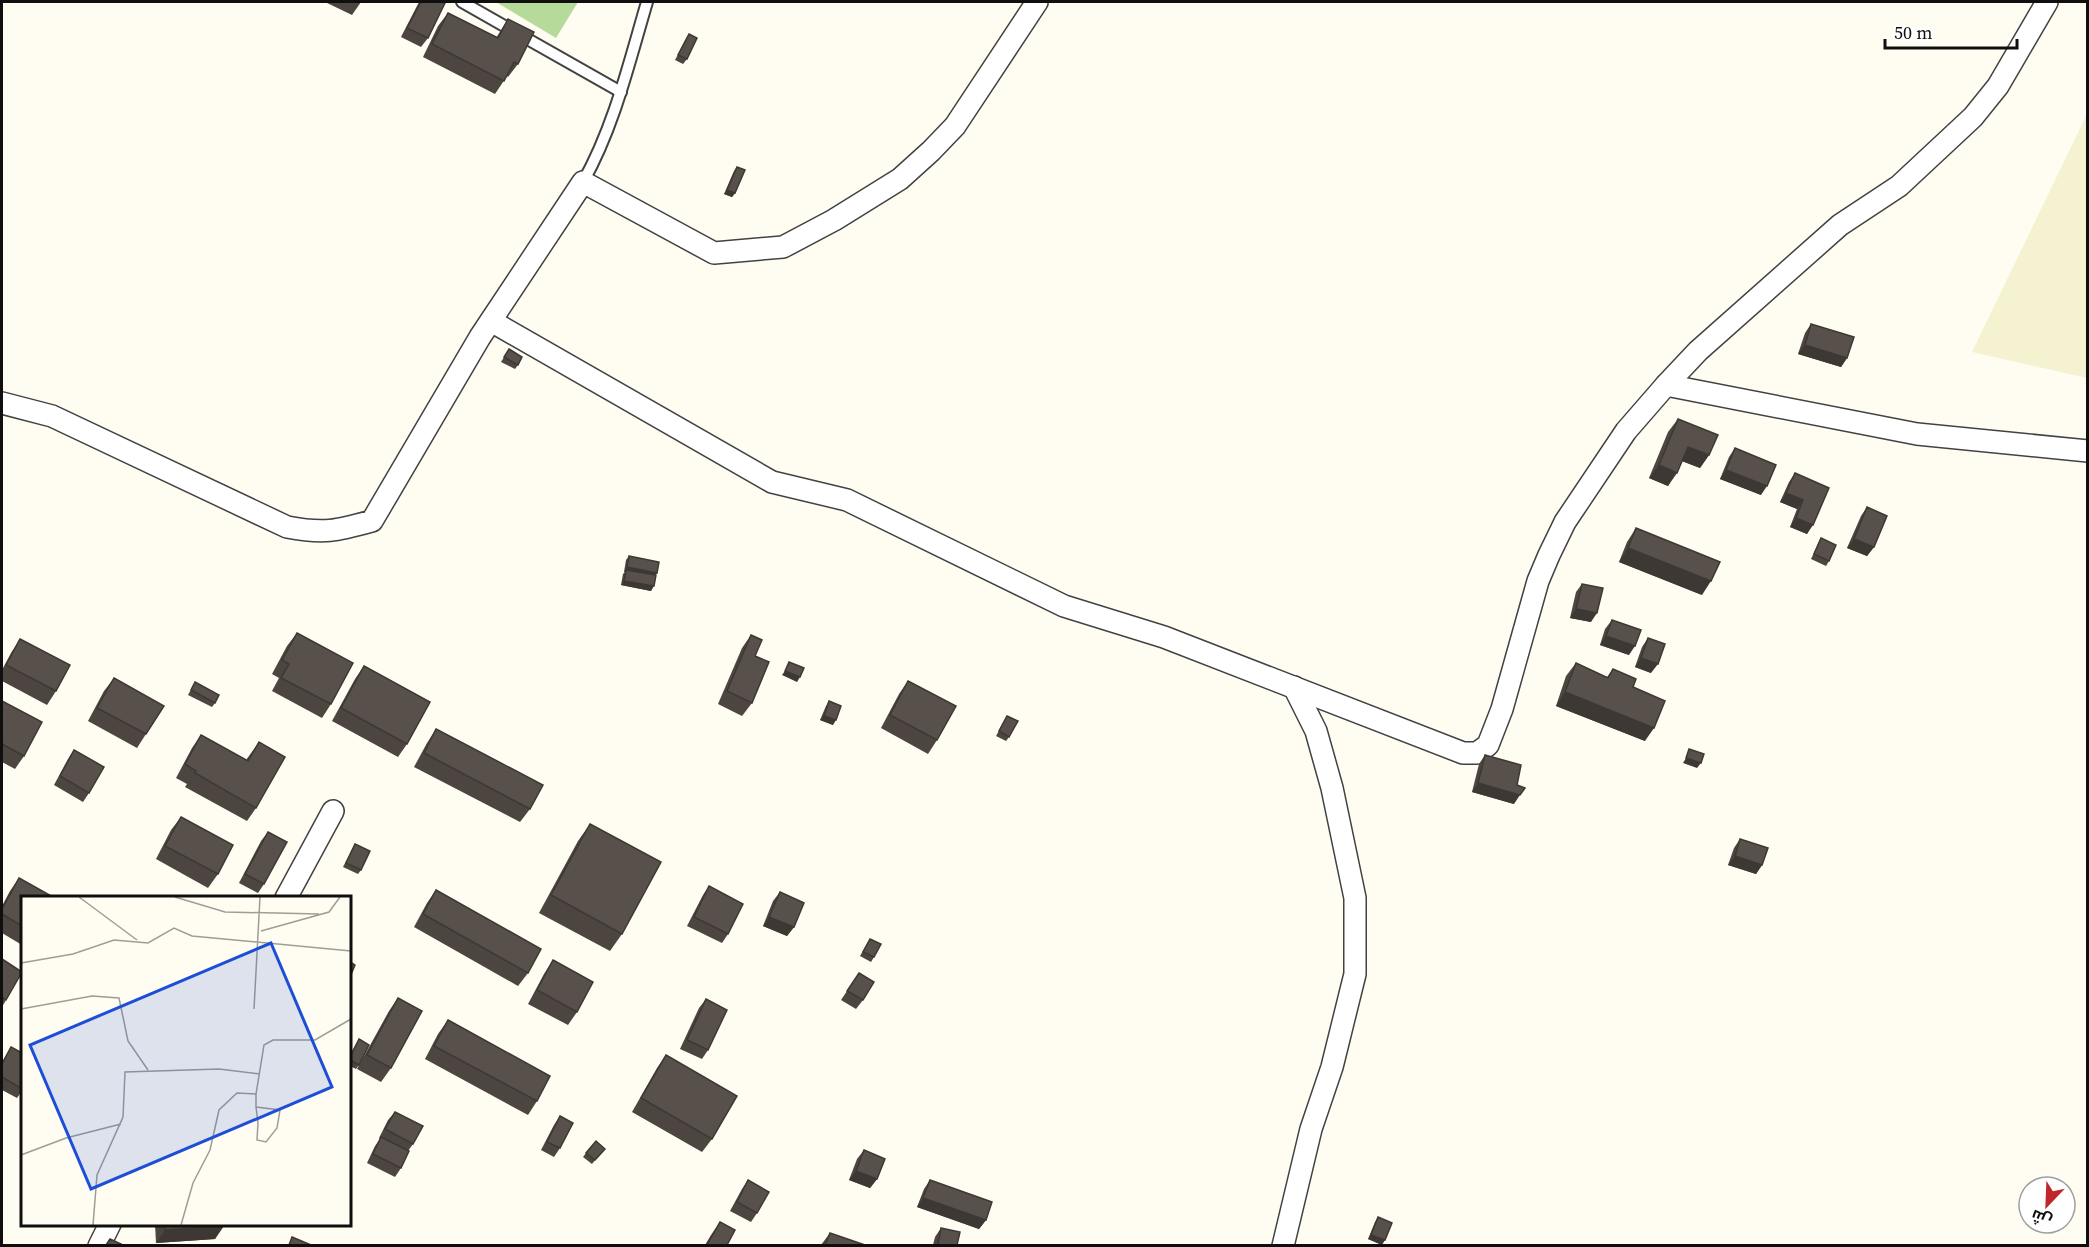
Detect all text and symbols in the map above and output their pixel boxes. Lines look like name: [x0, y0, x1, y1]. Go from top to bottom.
scale bar: [1885, 12, 2017, 50]
text: 50 m: [1894, 20, 1932, 45]
inset map: [21, 896, 351, 1226]
north arrow: [2017, 1175, 2077, 1235]
text: ش: [2027, 1205, 2055, 1233]

